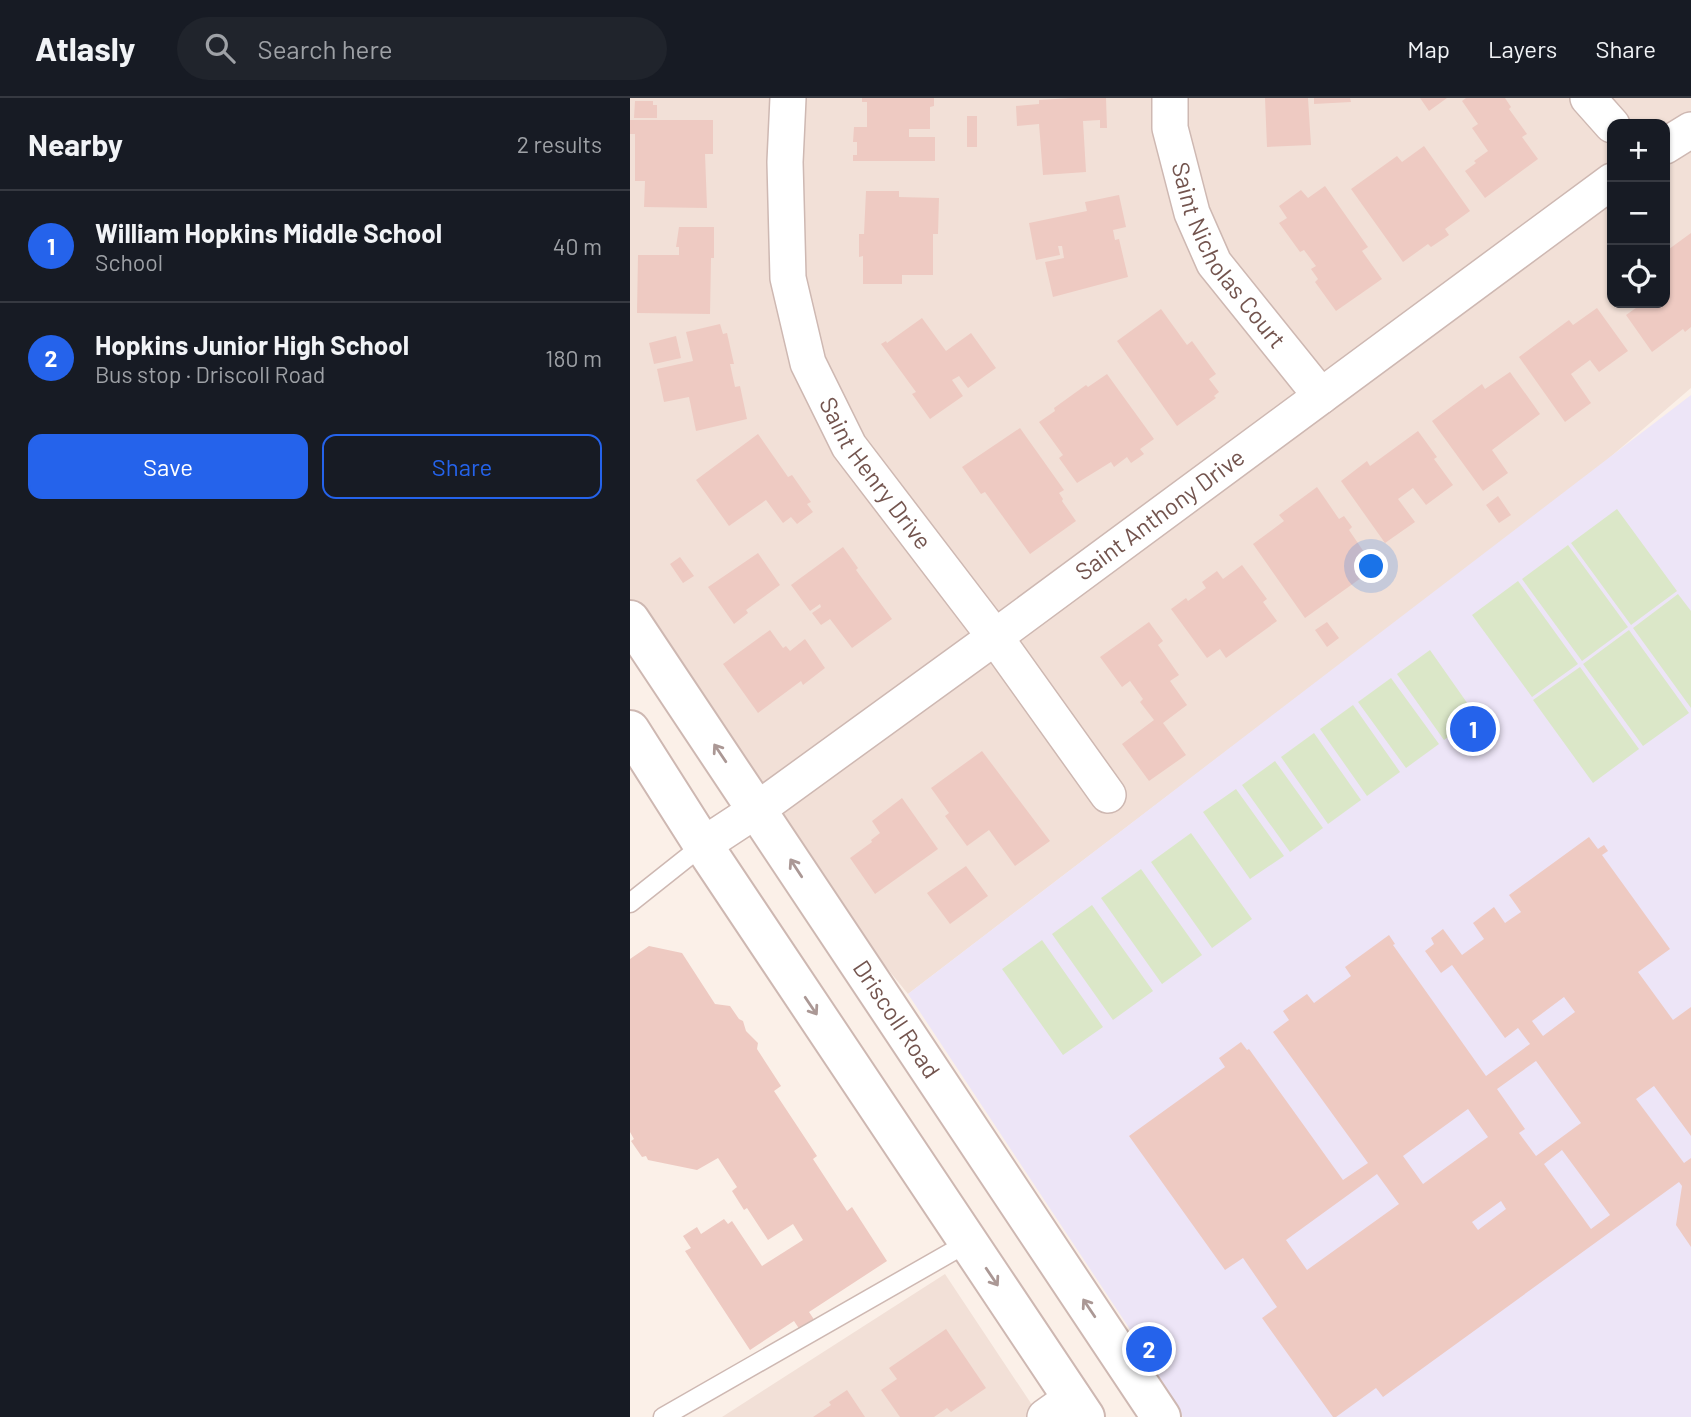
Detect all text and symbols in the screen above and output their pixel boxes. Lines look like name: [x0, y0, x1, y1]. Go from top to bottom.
search box: [177, 17, 667, 80]
text: Atlasly: [35, 28, 135, 68]
icon: search: [201, 29, 239, 67]
text: Search here: [257, 33, 393, 64]
text: Map: [1407, 34, 1450, 63]
text: Layers: [1488, 34, 1557, 63]
text: Share: [1595, 34, 1656, 63]
map controls: [1607, 119, 1670, 308]
button: +: [1607, 119, 1670, 182]
text: Nearby: [28, 126, 123, 162]
text: 2 results: [517, 130, 602, 158]
street label: Saint Nicholas Court: [1166, 159, 1293, 353]
button: −: [1607, 182, 1670, 245]
text: William Hopkins Middle School: [95, 217, 442, 248]
text: 1: [47, 232, 55, 260]
text: 40 m: [553, 232, 602, 260]
button: locate: [1607, 245, 1670, 308]
text: School: [95, 248, 163, 276]
text: Hopkins Junior High School: [95, 329, 409, 360]
text: 2: [45, 344, 57, 372]
text: 180 m: [545, 344, 602, 372]
text: Bus stop · Driscoll Road: [95, 360, 325, 388]
street label: Saint Henry Drive: [814, 392, 939, 554]
button: Save: [28, 434, 308, 499]
button: Share: [322, 434, 602, 499]
street label: Saint Anthony Drive: [1069, 442, 1250, 586]
your location: [1354, 549, 1388, 583]
pin: 1: [1450, 703, 1496, 755]
one-way arrow: [713, 744, 727, 763]
one-way arrow: [789, 859, 804, 878]
street label: Driscoll Road: [848, 954, 947, 1083]
one-way arrow: [803, 996, 818, 1015]
one-way arrow: [985, 1267, 999, 1286]
one-way arrow: [1082, 1299, 1096, 1319]
pin: 2: [1126, 1323, 1172, 1375]

